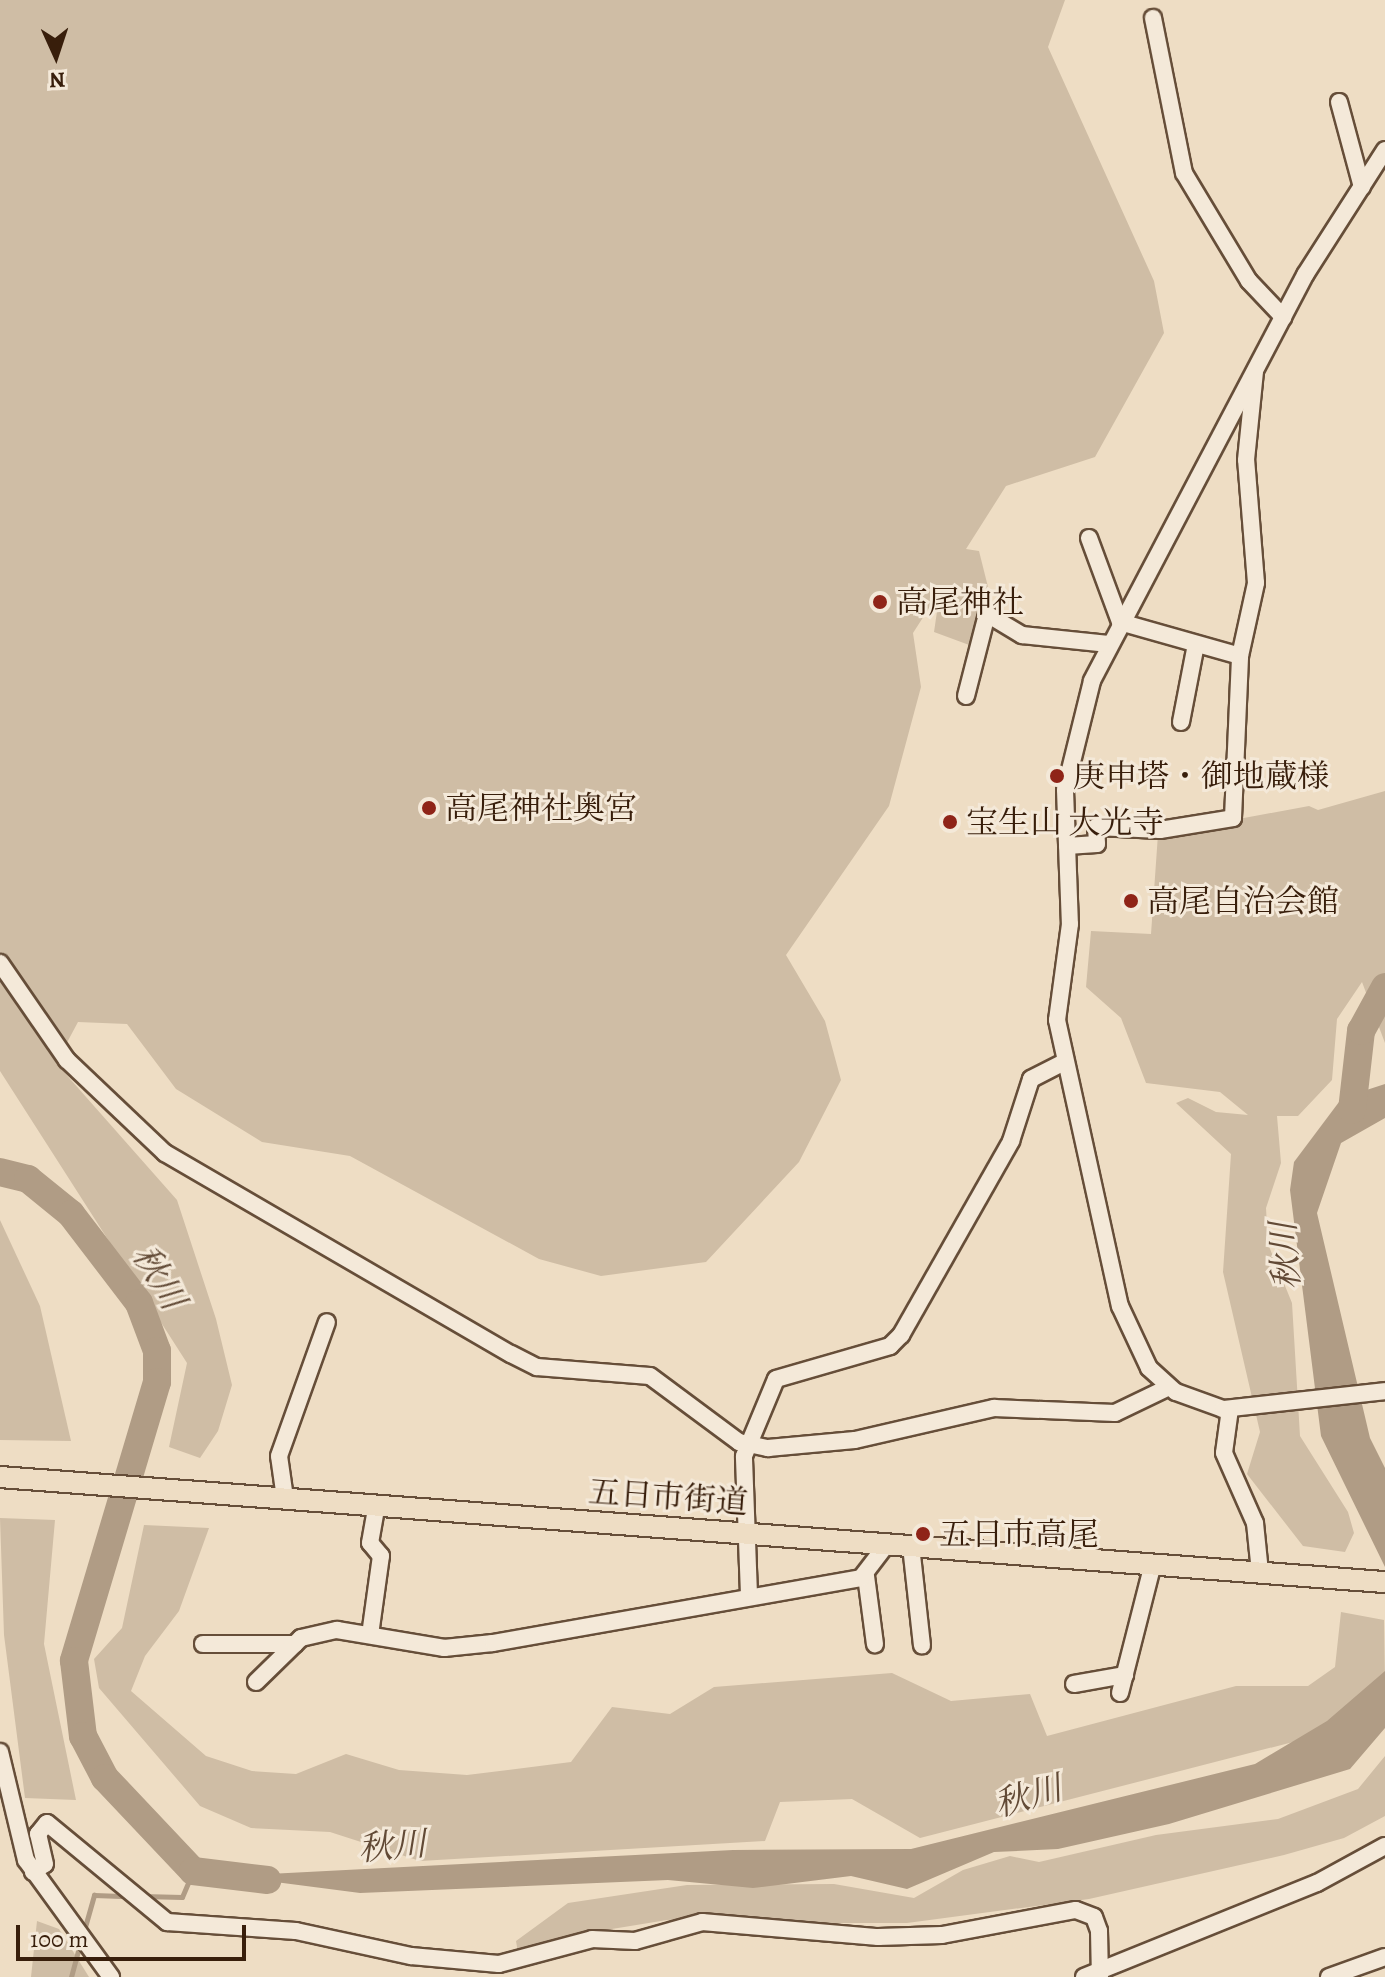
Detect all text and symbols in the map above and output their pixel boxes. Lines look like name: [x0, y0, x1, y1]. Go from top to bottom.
north arrow: [16, 16, 96, 96]
text: N: [48, 65, 66, 95]
place label: 高尾神社: [896, 583, 1024, 621]
marker: 高尾神社: [871, 593, 889, 611]
place label: 庚申塔・御地蔵様: [1073, 757, 1329, 795]
marker: 庚申塔・御地蔵様: [1048, 767, 1066, 785]
place label: 高尾神社奥宮: [445, 789, 637, 827]
marker: 高尾神社奥宮: [420, 799, 438, 817]
place label: 宝生山 大光寺: [966, 803, 1164, 841]
marker: 宝生山 大光寺: [941, 813, 959, 831]
place label: 高尾自治会館: [1147, 882, 1339, 920]
marker: 高尾自治会館: [1122, 892, 1140, 910]
water label: 秋川: [1262, 1221, 1308, 1291]
water label: 秋川: [124, 1237, 194, 1317]
street label: 五日市街道: [587, 1472, 749, 1522]
place label: 五日市高尾: [939, 1515, 1099, 1553]
marker: 五日市高尾: [914, 1525, 932, 1543]
water label: 秋川: [990, 1767, 1066, 1825]
water label: 秋川: [356, 1823, 428, 1869]
scale bar: [20, 1909, 250, 1959]
text: 100 m: [30, 1923, 89, 1955]

